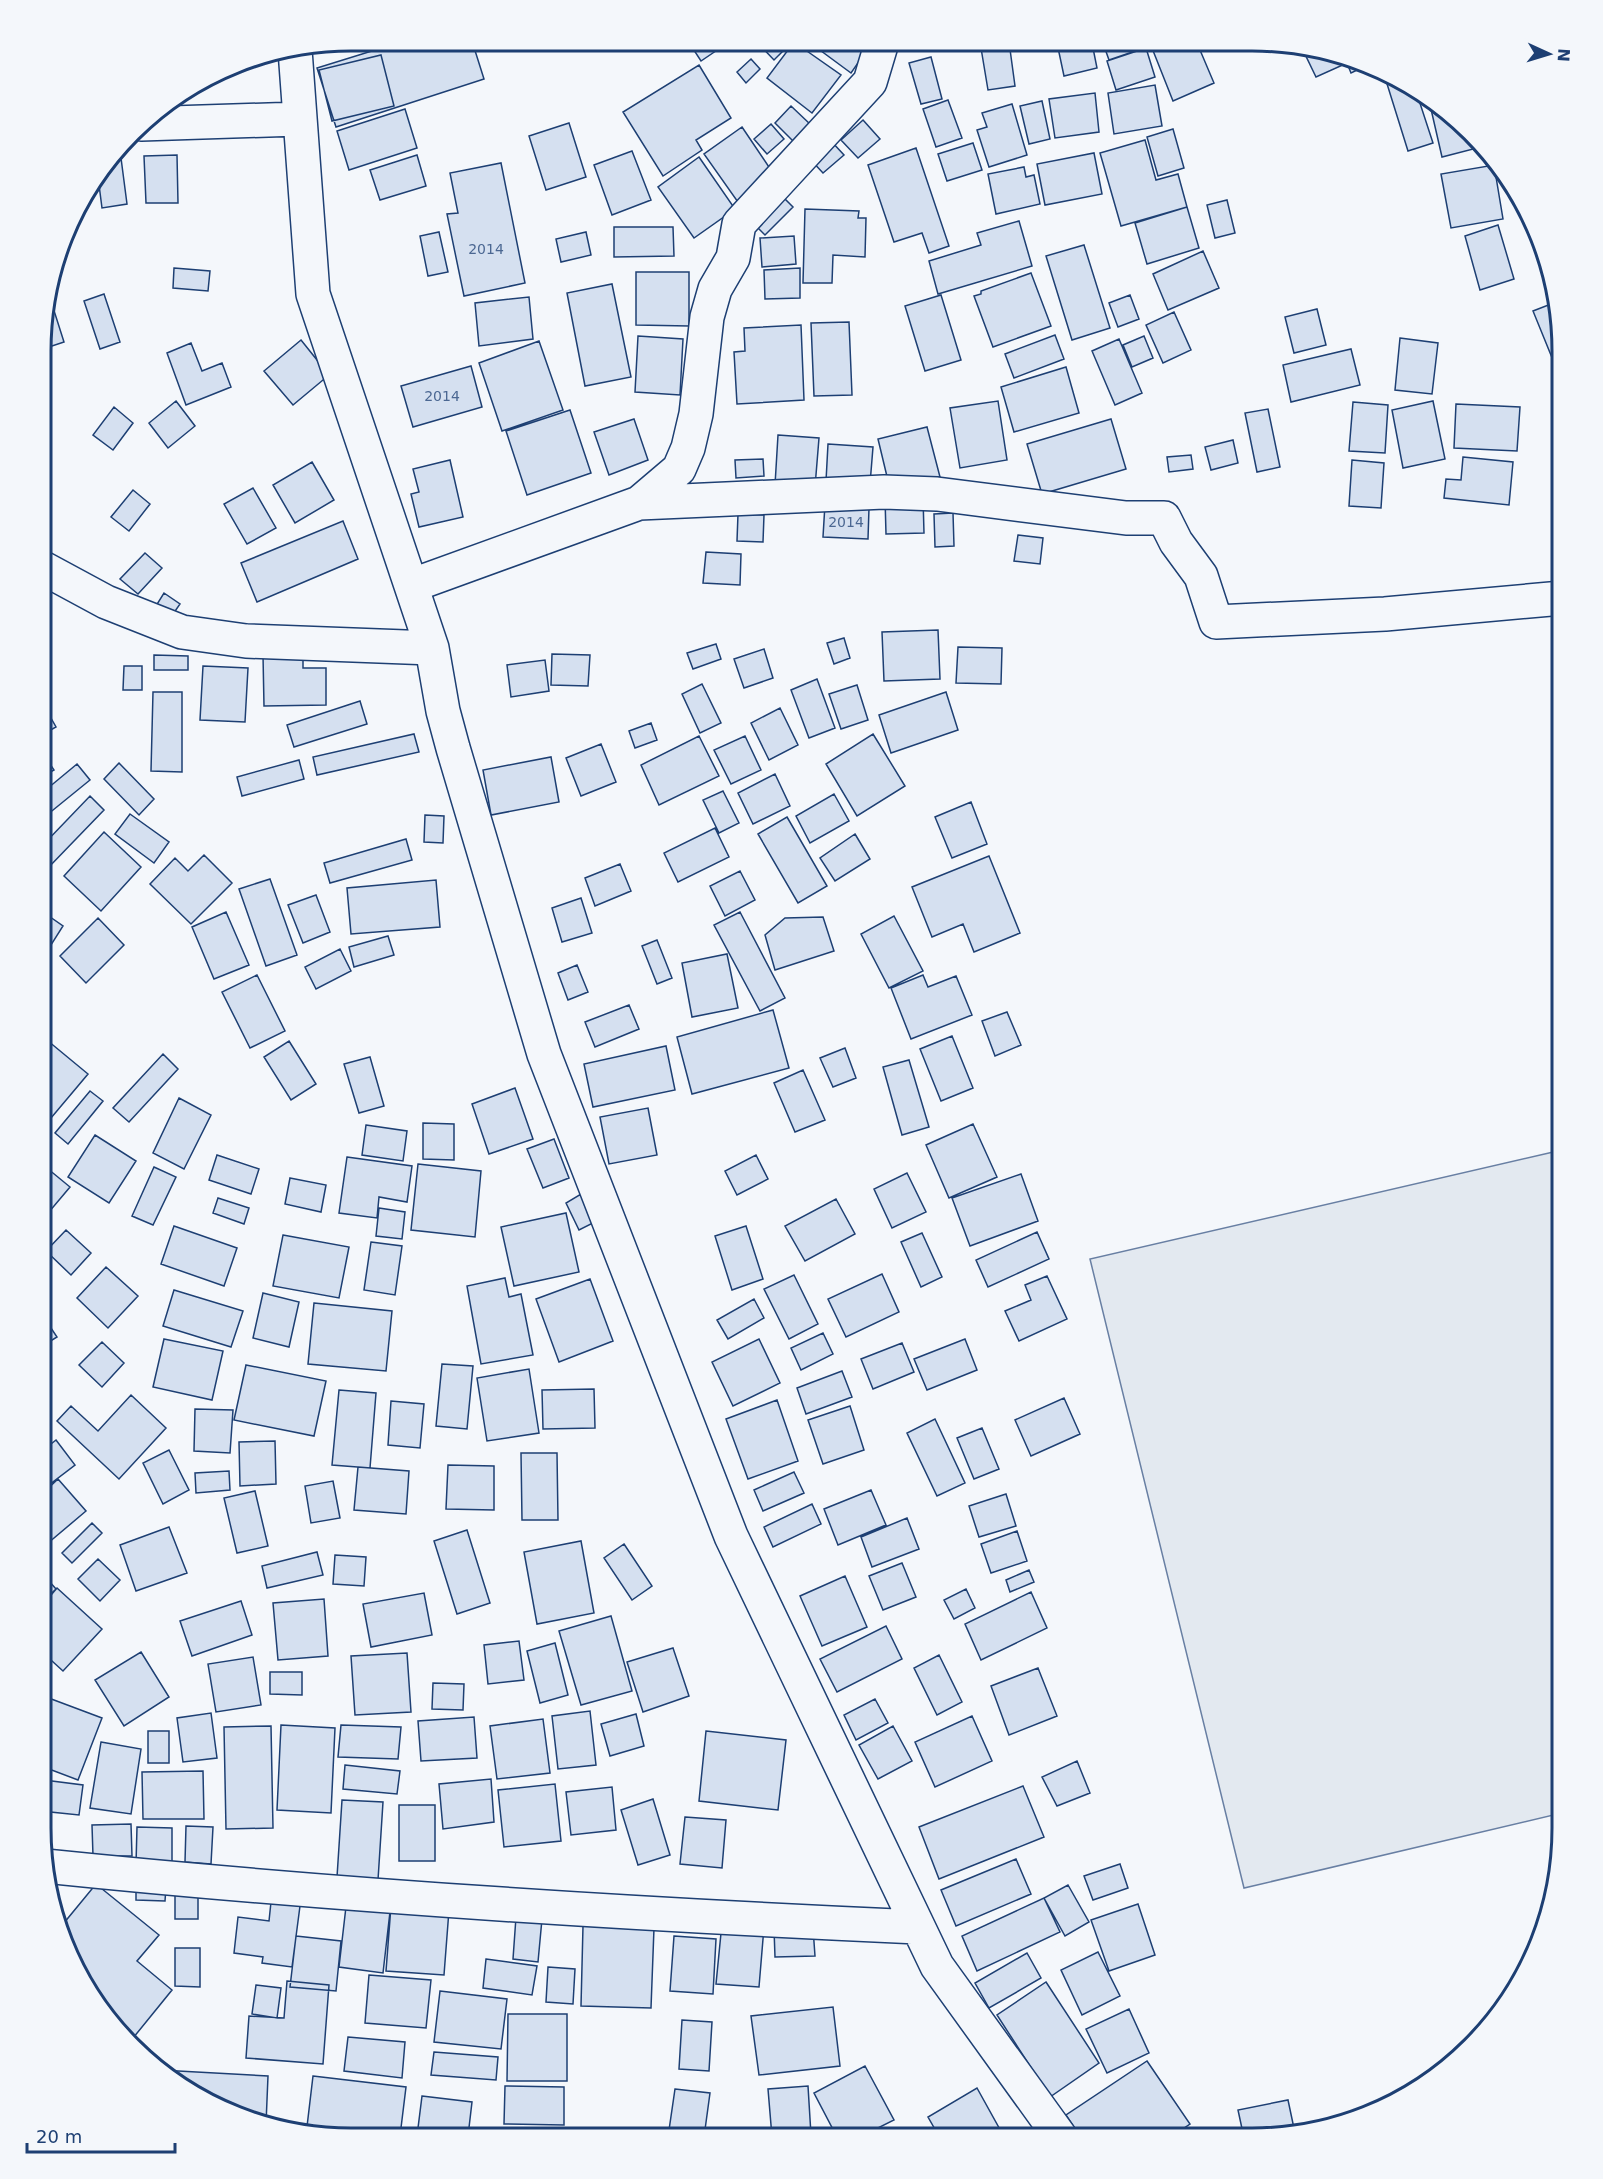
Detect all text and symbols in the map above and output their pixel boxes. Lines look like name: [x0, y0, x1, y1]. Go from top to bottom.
north arrow: [1519, 24, 1579, 84]
text: N: [1554, 48, 1573, 62]
house number: 2014: [468, 241, 504, 257]
house number: 2014: [424, 388, 460, 404]
house number: 2014: [828, 514, 864, 530]
scale bar: [27, 2116, 176, 2154]
text: 20 m: [36, 2126, 82, 2147]

